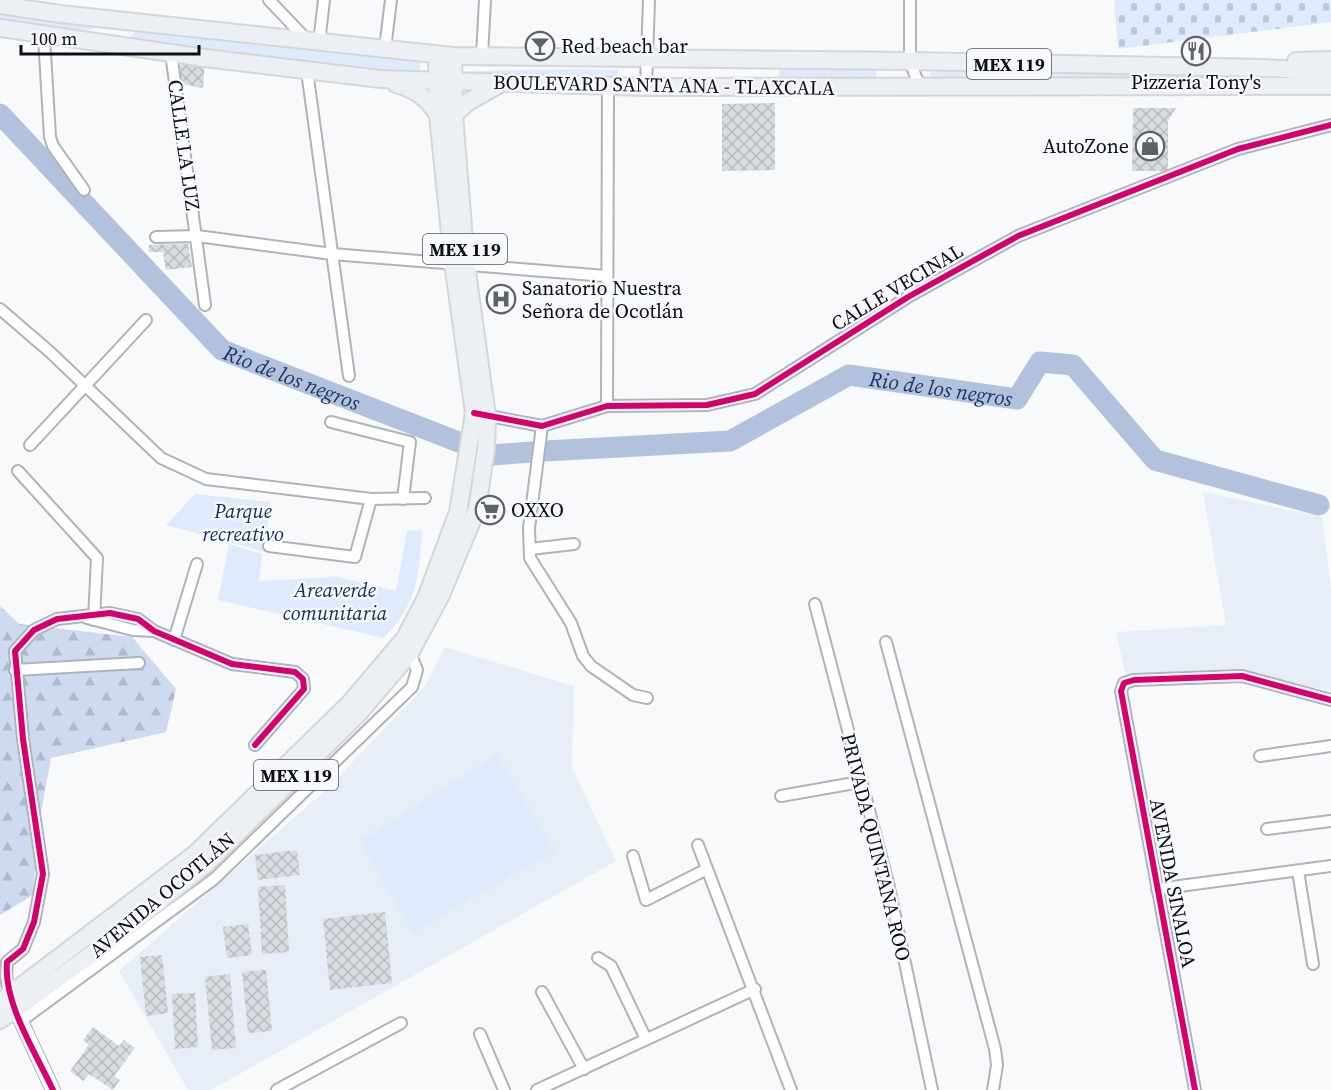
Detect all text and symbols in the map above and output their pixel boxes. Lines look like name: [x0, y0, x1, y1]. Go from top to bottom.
scale bar: [21, 18, 200, 56]
text: 100 m: [30, 26, 77, 51]
bar icon: Red beach bar: [524, 30, 556, 62]
place label: Red beach bar: [561, 32, 689, 60]
restaurant icon: Pizzería Tony's: [1180, 35, 1212, 67]
road number: MEX 119: [967, 49, 1051, 79]
street label: BOULEVARD SANTA ANA - TLAXCALA: [493, 68, 836, 102]
place label: Pizzería Tony's: [1131, 68, 1261, 96]
street label: CALLE LA LUZ: [161, 78, 207, 212]
shop icon: AutoZone: [1134, 130, 1166, 162]
place label: AutoZone: [1043, 132, 1129, 160]
road number: MEX 119: [423, 234, 507, 264]
street label: CALLE VECINAL: [826, 236, 968, 337]
place label: Sanatorio Nuestra Señora de Ocotlán: [522, 274, 684, 325]
hospital icon: Sanatorio Nuestra Señora de Ocotlán: [485, 283, 517, 315]
water label: Rio de los negros: [218, 337, 365, 417]
water label: Rio de los negros: [866, 363, 1015, 413]
supermarket icon: OXXO: [474, 494, 506, 526]
place label: OXXO: [511, 496, 564, 524]
park label: Parque recreativo: [202, 497, 284, 548]
park label: Areaverde comunitaria: [283, 576, 388, 627]
street label: PRIVADA QUINTANA ROO: [834, 730, 918, 964]
road number: MEX 119: [254, 760, 338, 790]
street label: AVENIDA SINALOA: [1143, 796, 1203, 971]
street label: AVENIDA OCOTLÁN: [83, 826, 241, 964]

